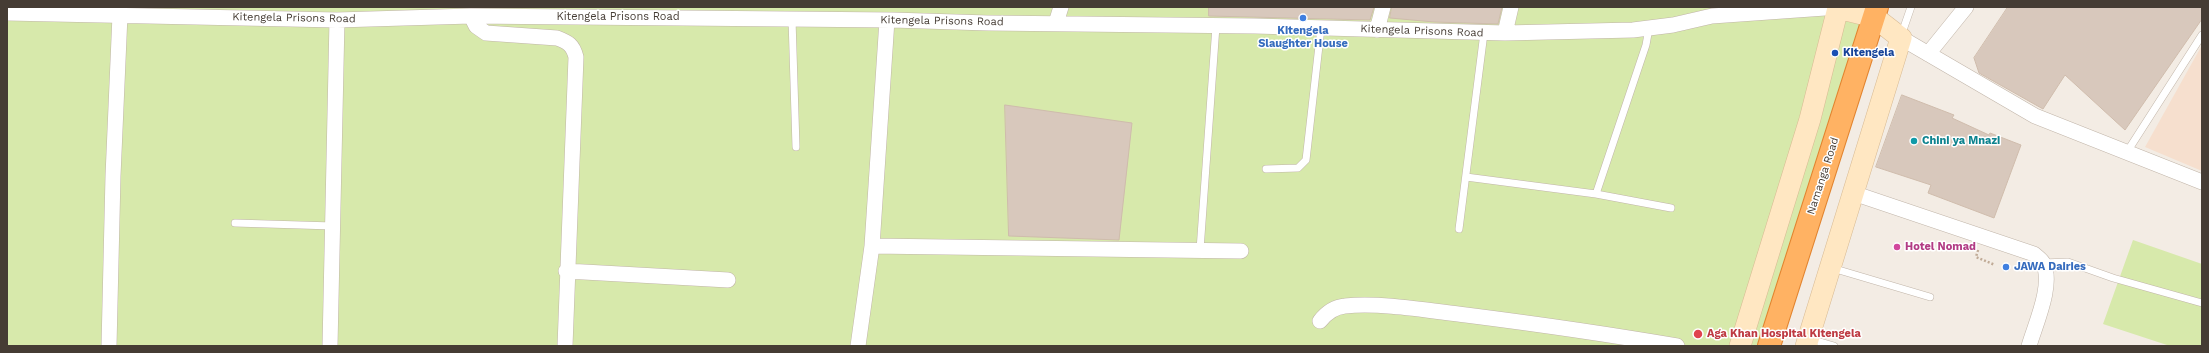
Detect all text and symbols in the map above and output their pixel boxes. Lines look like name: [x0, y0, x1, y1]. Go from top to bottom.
street label: Kitengela Prisons Road: [232, 10, 356, 26]
street label: Kitengela Prisons Road: [556, 10, 680, 24]
street label: Kitengela Prisons Road: [880, 13, 1004, 29]
marker: Kitengela Slaughter House: [1298, 13, 1308, 23]
street label: Kitengela Prisons Road: [1360, 22, 1484, 40]
place label: Kitengela Slaughter House: [1258, 24, 1348, 50]
place label: Kitengela: [1843, 46, 1894, 60]
marker: Kitengela: [1830, 48, 1840, 58]
place label: Chini ya Mnazi: [1922, 134, 2000, 148]
street label: Namanga Road: [1804, 136, 1842, 216]
marker: Chini ya Mnazi: [1909, 136, 1919, 146]
place label: Hotel Nomad: [1905, 240, 1976, 254]
marker: Hotel Nomad: [1892, 242, 1902, 252]
place label: JAWA Dairies: [2014, 260, 2086, 274]
marker: JAWA Dairies: [2001, 262, 2011, 272]
place label: Aga Khan Hospital Kitengela: [1707, 327, 1861, 341]
marker: Aga Khan Hospital Kitengela: [1692, 328, 1704, 340]

